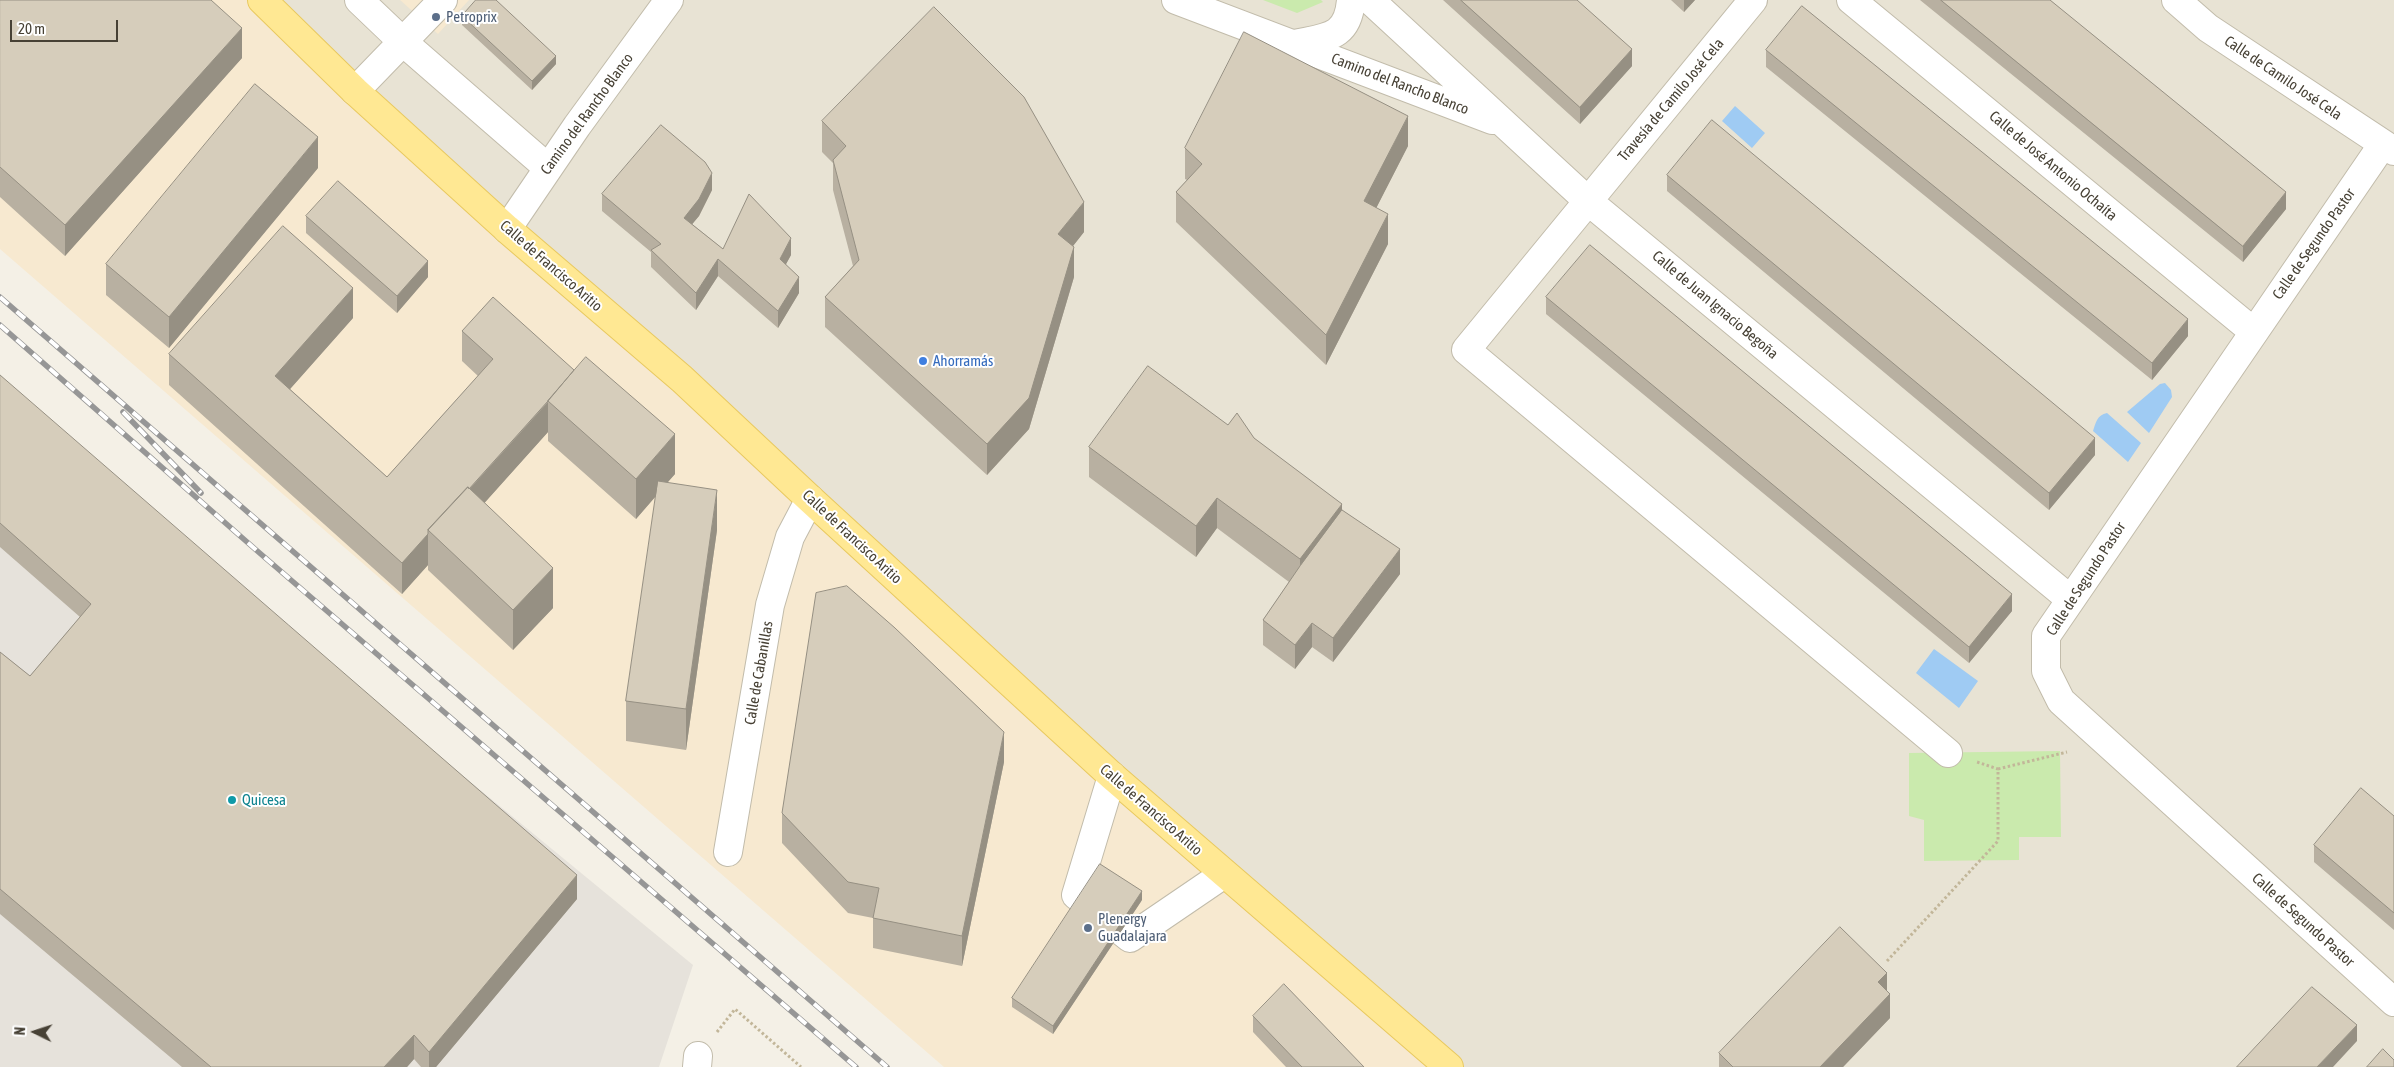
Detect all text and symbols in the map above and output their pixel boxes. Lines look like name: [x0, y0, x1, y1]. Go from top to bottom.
place label: Petroprix: [446, 8, 497, 26]
scale bar: [12, 10, 120, 42]
marker: Petroprix: [430, 11, 442, 23]
text: 20 m: [18, 20, 45, 37]
street label: Calle de Camilo José Cela: [2221, 32, 2345, 124]
street label: Travesía de Camilo José Cela: [1614, 35, 1728, 165]
street label: Camino del Rancho Blanco: [1329, 49, 1471, 119]
street label: Camino del Rancho Blanco: [537, 50, 637, 178]
street label: Calle de José Antonio Ochaíta: [1985, 107, 2121, 225]
street label: Calle de Segundo Pastor: [2269, 185, 2359, 303]
street label: Calle de Francisco Aritio: [496, 217, 606, 315]
street label: Calle de Juan Ignacio Begoña: [1648, 247, 1782, 363]
place label: Ahorramás: [933, 352, 993, 370]
marker: Ahorramás: [917, 355, 929, 367]
street label: Calle de Francisco Aritio: [799, 486, 905, 588]
street label: Calle de Segundo Pastor: [2043, 519, 2129, 639]
street label: Calle de Cabanillas: [741, 620, 777, 726]
street label: Calle de Francisco Aritio: [1096, 761, 1206, 859]
place label: Quicesa: [242, 791, 286, 809]
marker: Quicesa: [226, 794, 238, 806]
street label: Calle de Segundo Pastor: [2248, 869, 2358, 971]
place label: Plenergy Guadalajara: [1098, 910, 1167, 945]
marker: Plenergy Guadalajara: [1082, 922, 1094, 934]
north arrow: [10, 1007, 60, 1057]
text: N: [12, 1026, 28, 1036]

